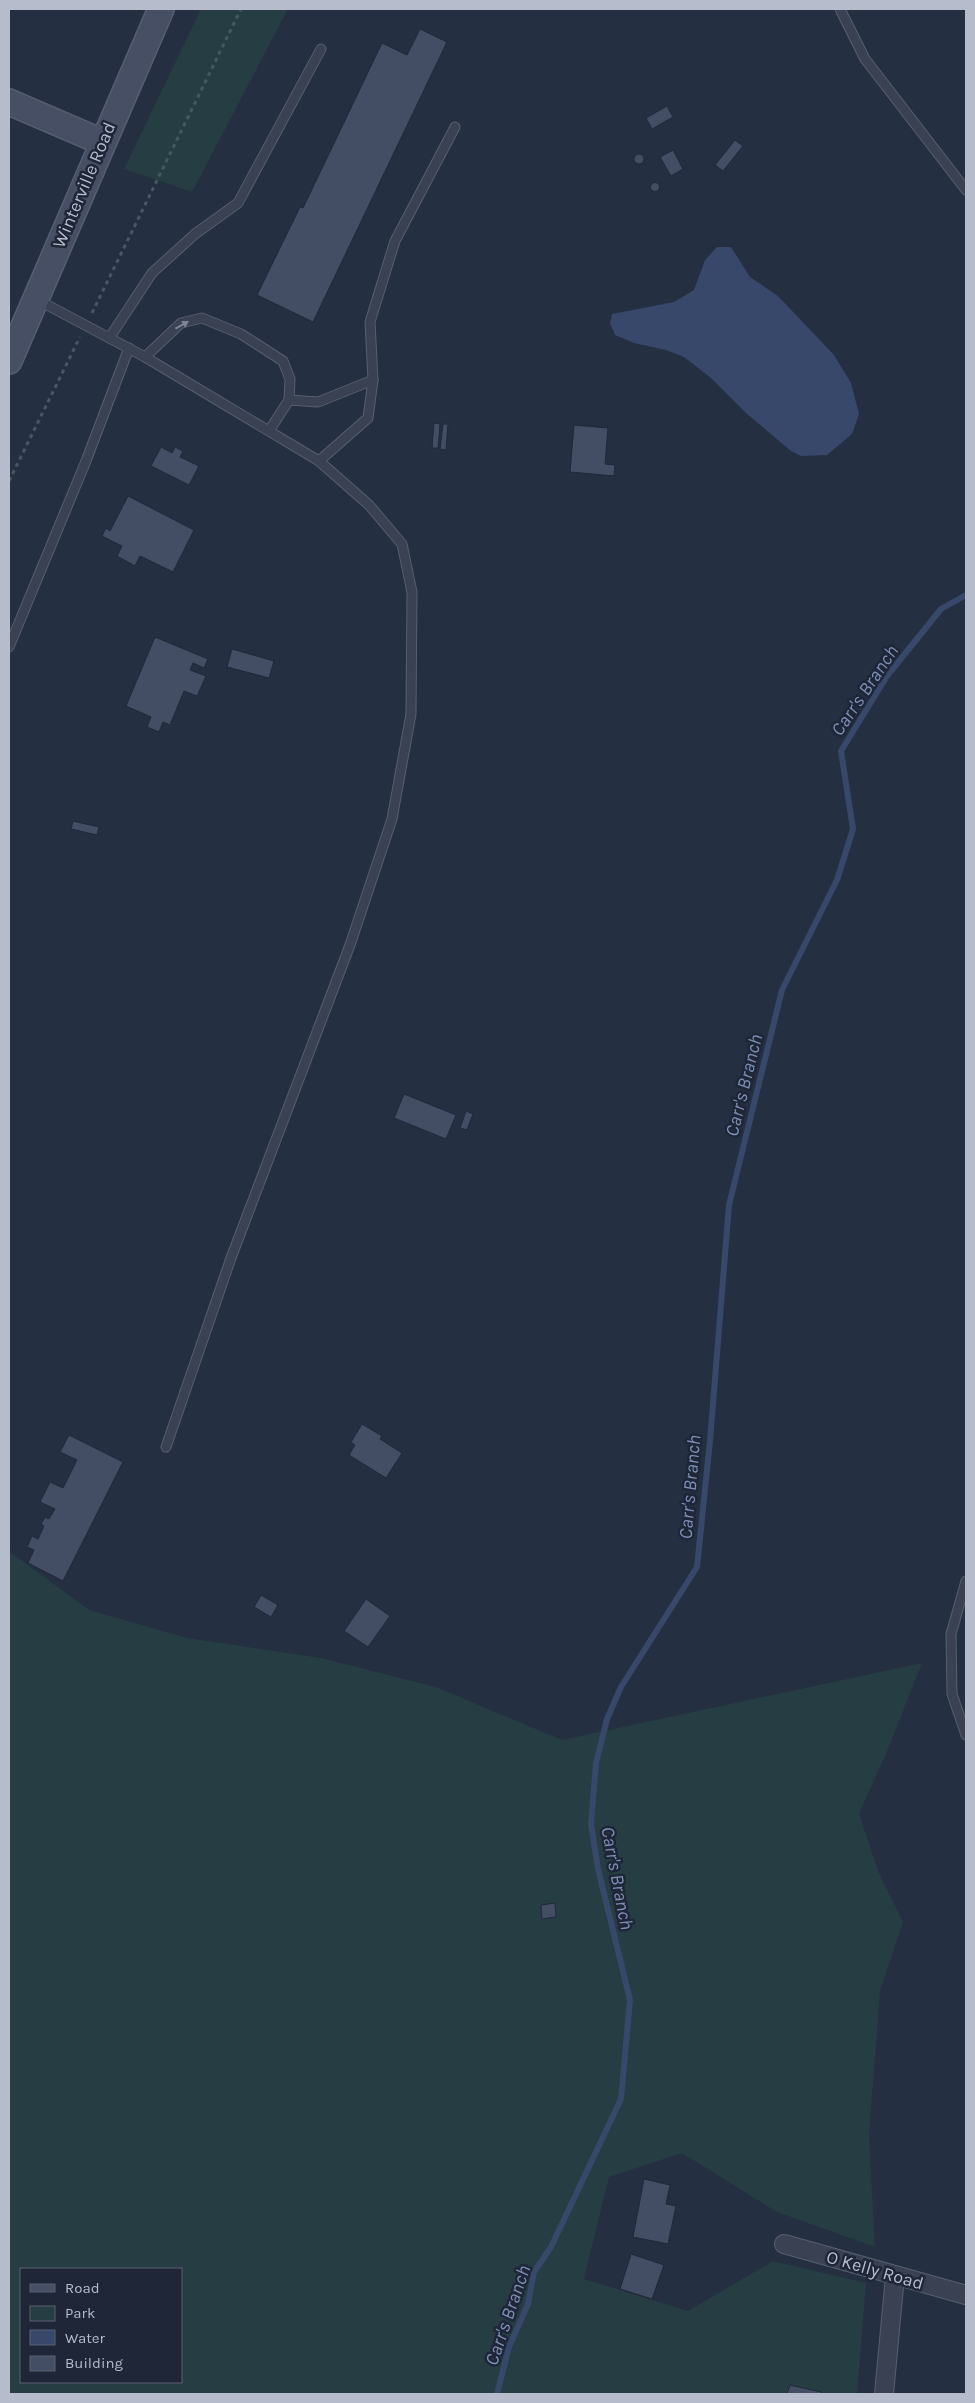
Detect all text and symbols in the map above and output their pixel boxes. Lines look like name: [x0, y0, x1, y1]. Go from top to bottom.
street label: Winterville Road: [48, 119, 120, 251]
one-way arrow: [175, 321, 188, 330]
water label: Carr's Branch: [826, 641, 903, 740]
water label: Carr's Branch: [721, 1032, 767, 1139]
water label: Carr's Branch: [674, 1434, 706, 1540]
water label: Carr's Branch: [596, 1825, 638, 1932]
street label: O Kelly Road: [824, 2246, 926, 2294]
water label: Carr's Branch: [481, 2262, 535, 2368]
legend: [20, 2268, 182, 2383]
text: Road: [65, 2279, 100, 2297]
text: Park: [65, 2304, 95, 2322]
text: Water: [65, 2329, 106, 2347]
text: Building: [65, 2354, 123, 2372]

